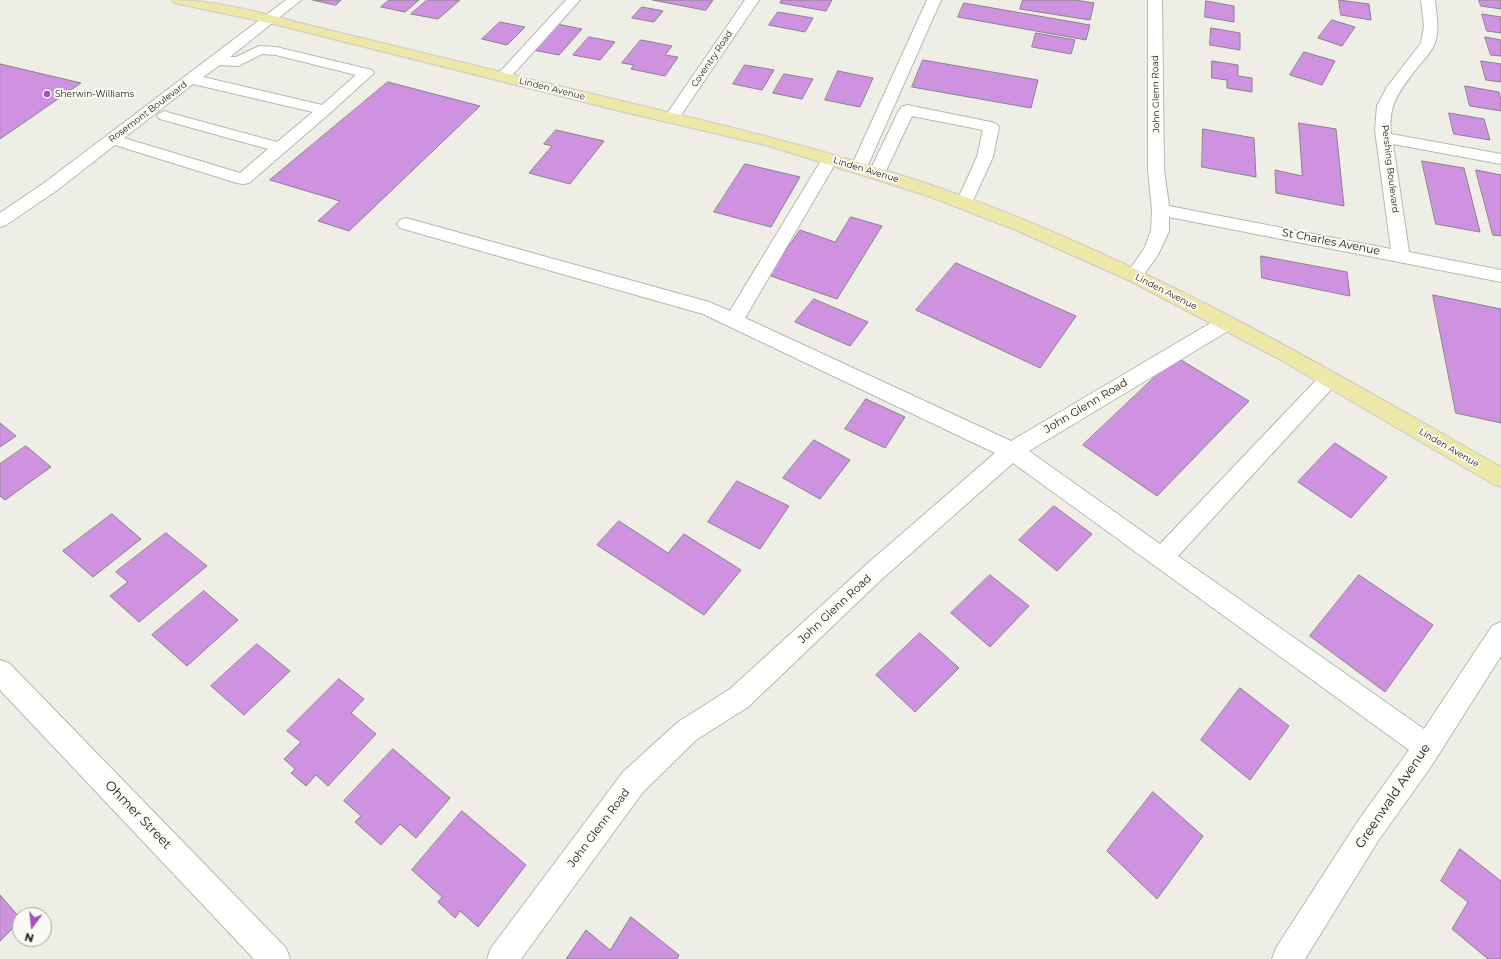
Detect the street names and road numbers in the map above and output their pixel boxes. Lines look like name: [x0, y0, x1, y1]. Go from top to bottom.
street label: Coventry Road: [689, 29, 735, 89]
street label: John Glenn Road: [1150, 55, 1162, 133]
street label: Linden Avenue: [518, 76, 586, 102]
street label: Rosemont Boulevard: [107, 79, 189, 145]
street label: Pershing Boulevard: [1379, 124, 1401, 214]
street label: Linden Avenue: [832, 155, 900, 185]
street label: St Charles Avenue: [1281, 226, 1381, 258]
street label: Linden Avenue: [1133, 272, 1199, 312]
street label: John Glenn Road: [1042, 376, 1130, 436]
street label: Linden Avenue: [1417, 426, 1481, 470]
street label: John Glenn Road: [796, 572, 874, 646]
street label: Greenwald Avenue: [1352, 741, 1434, 851]
street label: Ohmer Street: [101, 777, 175, 853]
street label: John Glenn Road: [565, 786, 633, 870]

